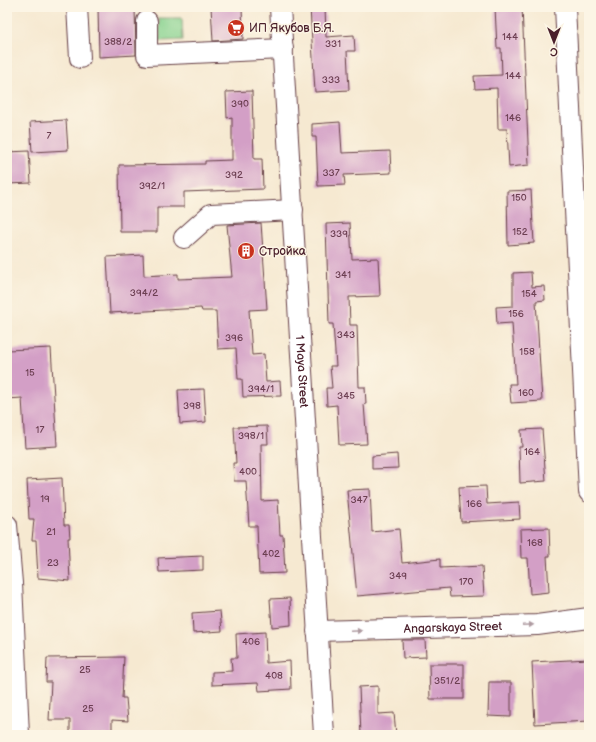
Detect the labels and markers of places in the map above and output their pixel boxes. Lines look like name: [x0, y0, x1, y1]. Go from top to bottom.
supermarket icon: ИП Якубов Б.Я.: [226, 18, 246, 38]
place label: ИП Якубов Б.Я.: [249, 21, 334, 36]
building icon: Стройка: [236, 241, 256, 261]
place label: Стройка: [259, 244, 306, 259]

